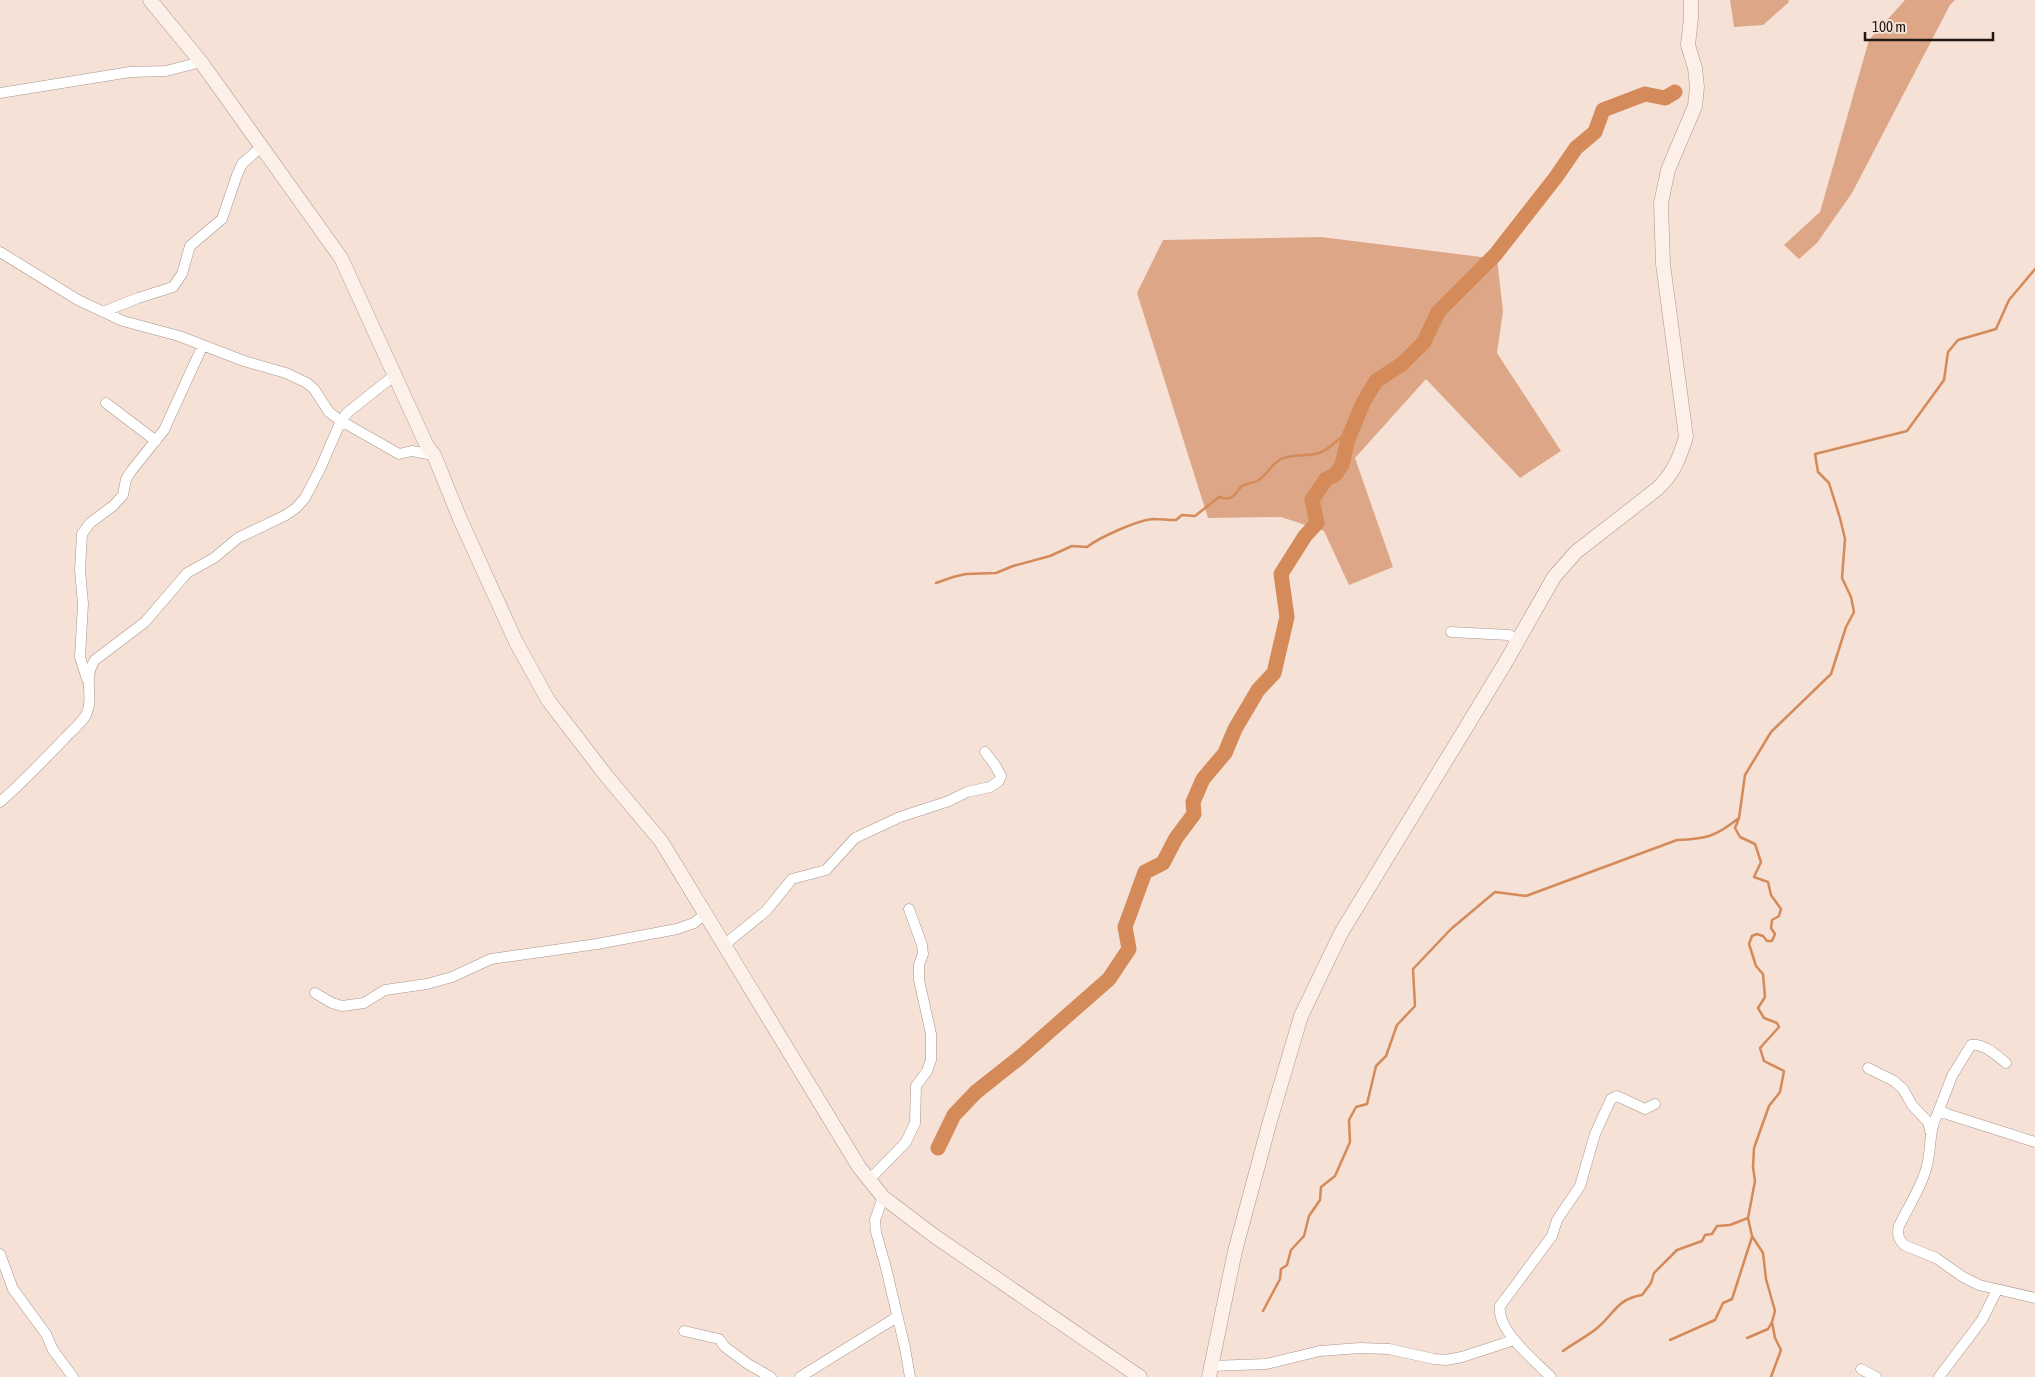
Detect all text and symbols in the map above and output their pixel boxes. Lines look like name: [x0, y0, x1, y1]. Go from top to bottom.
scale bar: [1865, 10, 1992, 42]
text: 100 m: [1872, 18, 1906, 35]

